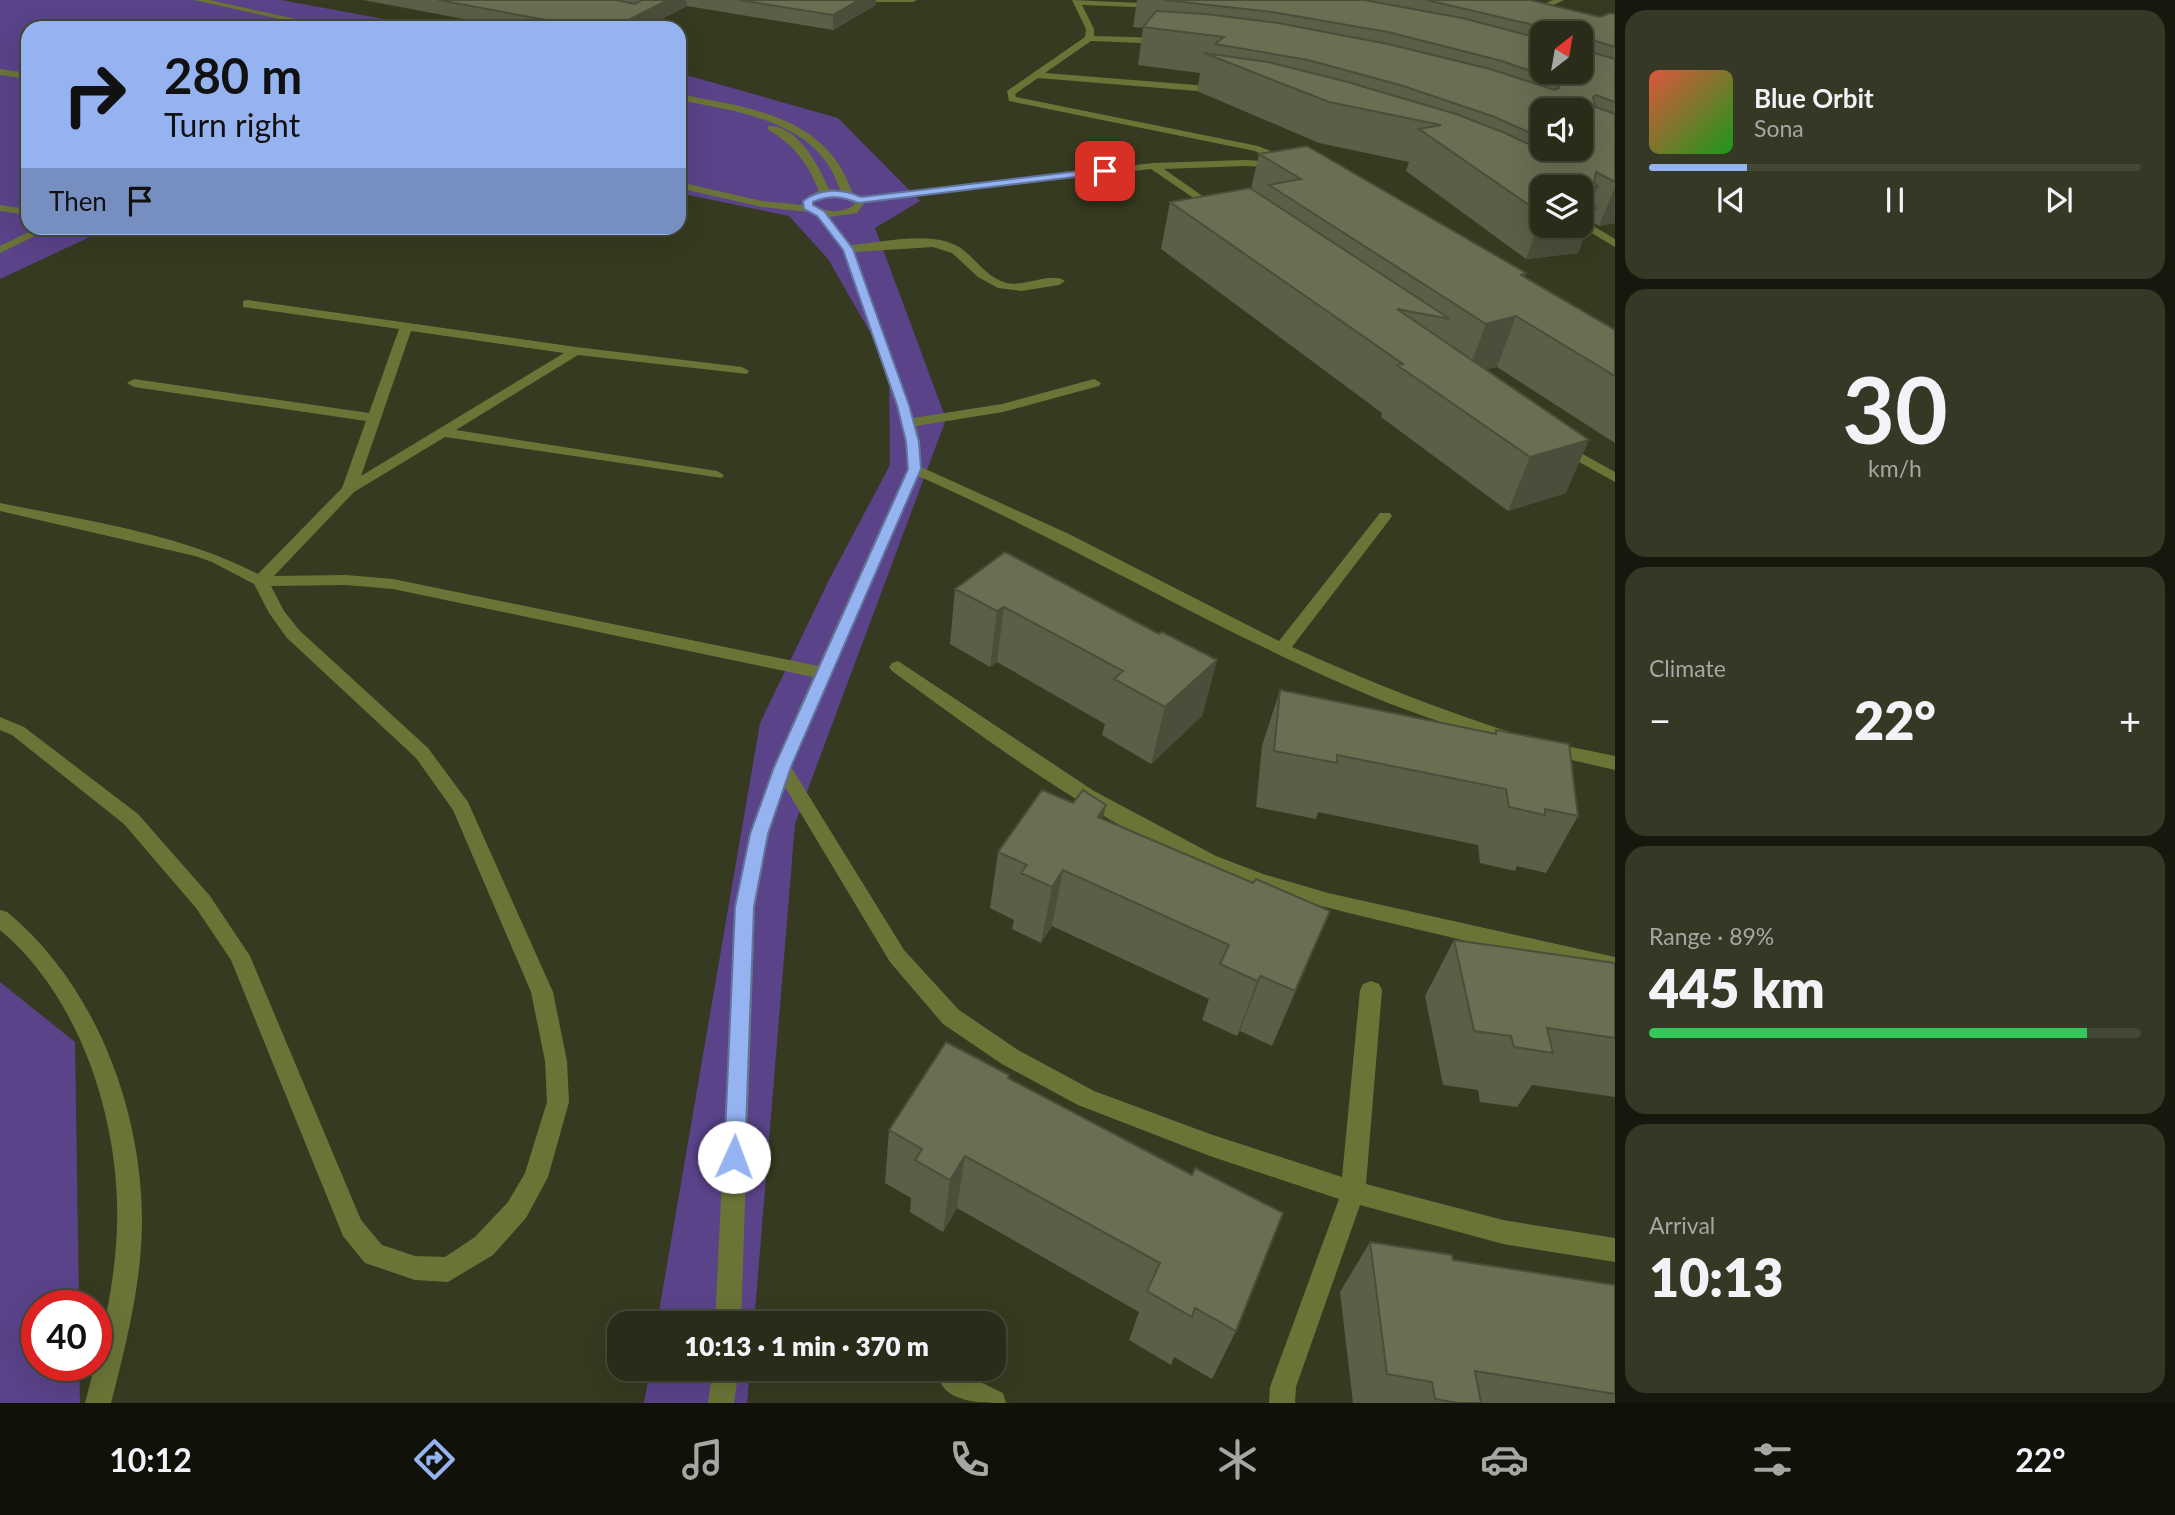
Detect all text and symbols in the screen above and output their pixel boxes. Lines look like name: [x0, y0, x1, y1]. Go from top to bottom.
north arrow: [1530, 21, 1592, 84]
map controls: [1530, 21, 1593, 238]
text: 280 m: [164, 46, 302, 104]
icon: right: [49, 49, 140, 140]
text: Blue Orbit: [1754, 82, 1874, 114]
button: sound: [1530, 98, 1593, 161]
text: Turn right: [164, 105, 300, 144]
text: Sona: [1754, 114, 1804, 142]
pin: [1075, 141, 1135, 201]
icon: arrive: [1086, 152, 1124, 190]
button: layers: [1530, 175, 1593, 238]
icon: previous: [1712, 181, 1750, 219]
icon: pause: [1876, 181, 1914, 219]
icon: next: [2040, 181, 2078, 219]
icon: arrive: [121, 182, 159, 220]
text: Then: [49, 185, 107, 217]
text: 30: [1842, 354, 1948, 463]
text: km/h: [1868, 454, 1922, 482]
text: Climate: [1649, 654, 1726, 682]
text: 22°: [1854, 689, 1936, 751]
text: −: [1649, 697, 1671, 743]
text: +: [2119, 697, 2141, 743]
text: Range · 89%: [1649, 922, 1774, 950]
text: 445 km: [1649, 957, 1825, 1019]
position arrow: [697, 1120, 771, 1194]
text: Arrival: [1649, 1211, 1715, 1239]
text: 10:13: [1649, 1246, 1783, 1308]
speed limit sign: 40: [21, 1290, 112, 1381]
text: 10:13 · 1 min · 370 m: [684, 1330, 929, 1362]
icon: directions: [410, 1435, 459, 1484]
icon: music: [678, 1435, 727, 1484]
icon: phone: [945, 1435, 994, 1484]
icon: climate: [1213, 1435, 1262, 1484]
icon: car: [1480, 1435, 1529, 1484]
icon: filters: [1748, 1435, 1797, 1484]
text: 10:12: [109, 1440, 192, 1479]
text: 22°: [2015, 1440, 2066, 1479]

